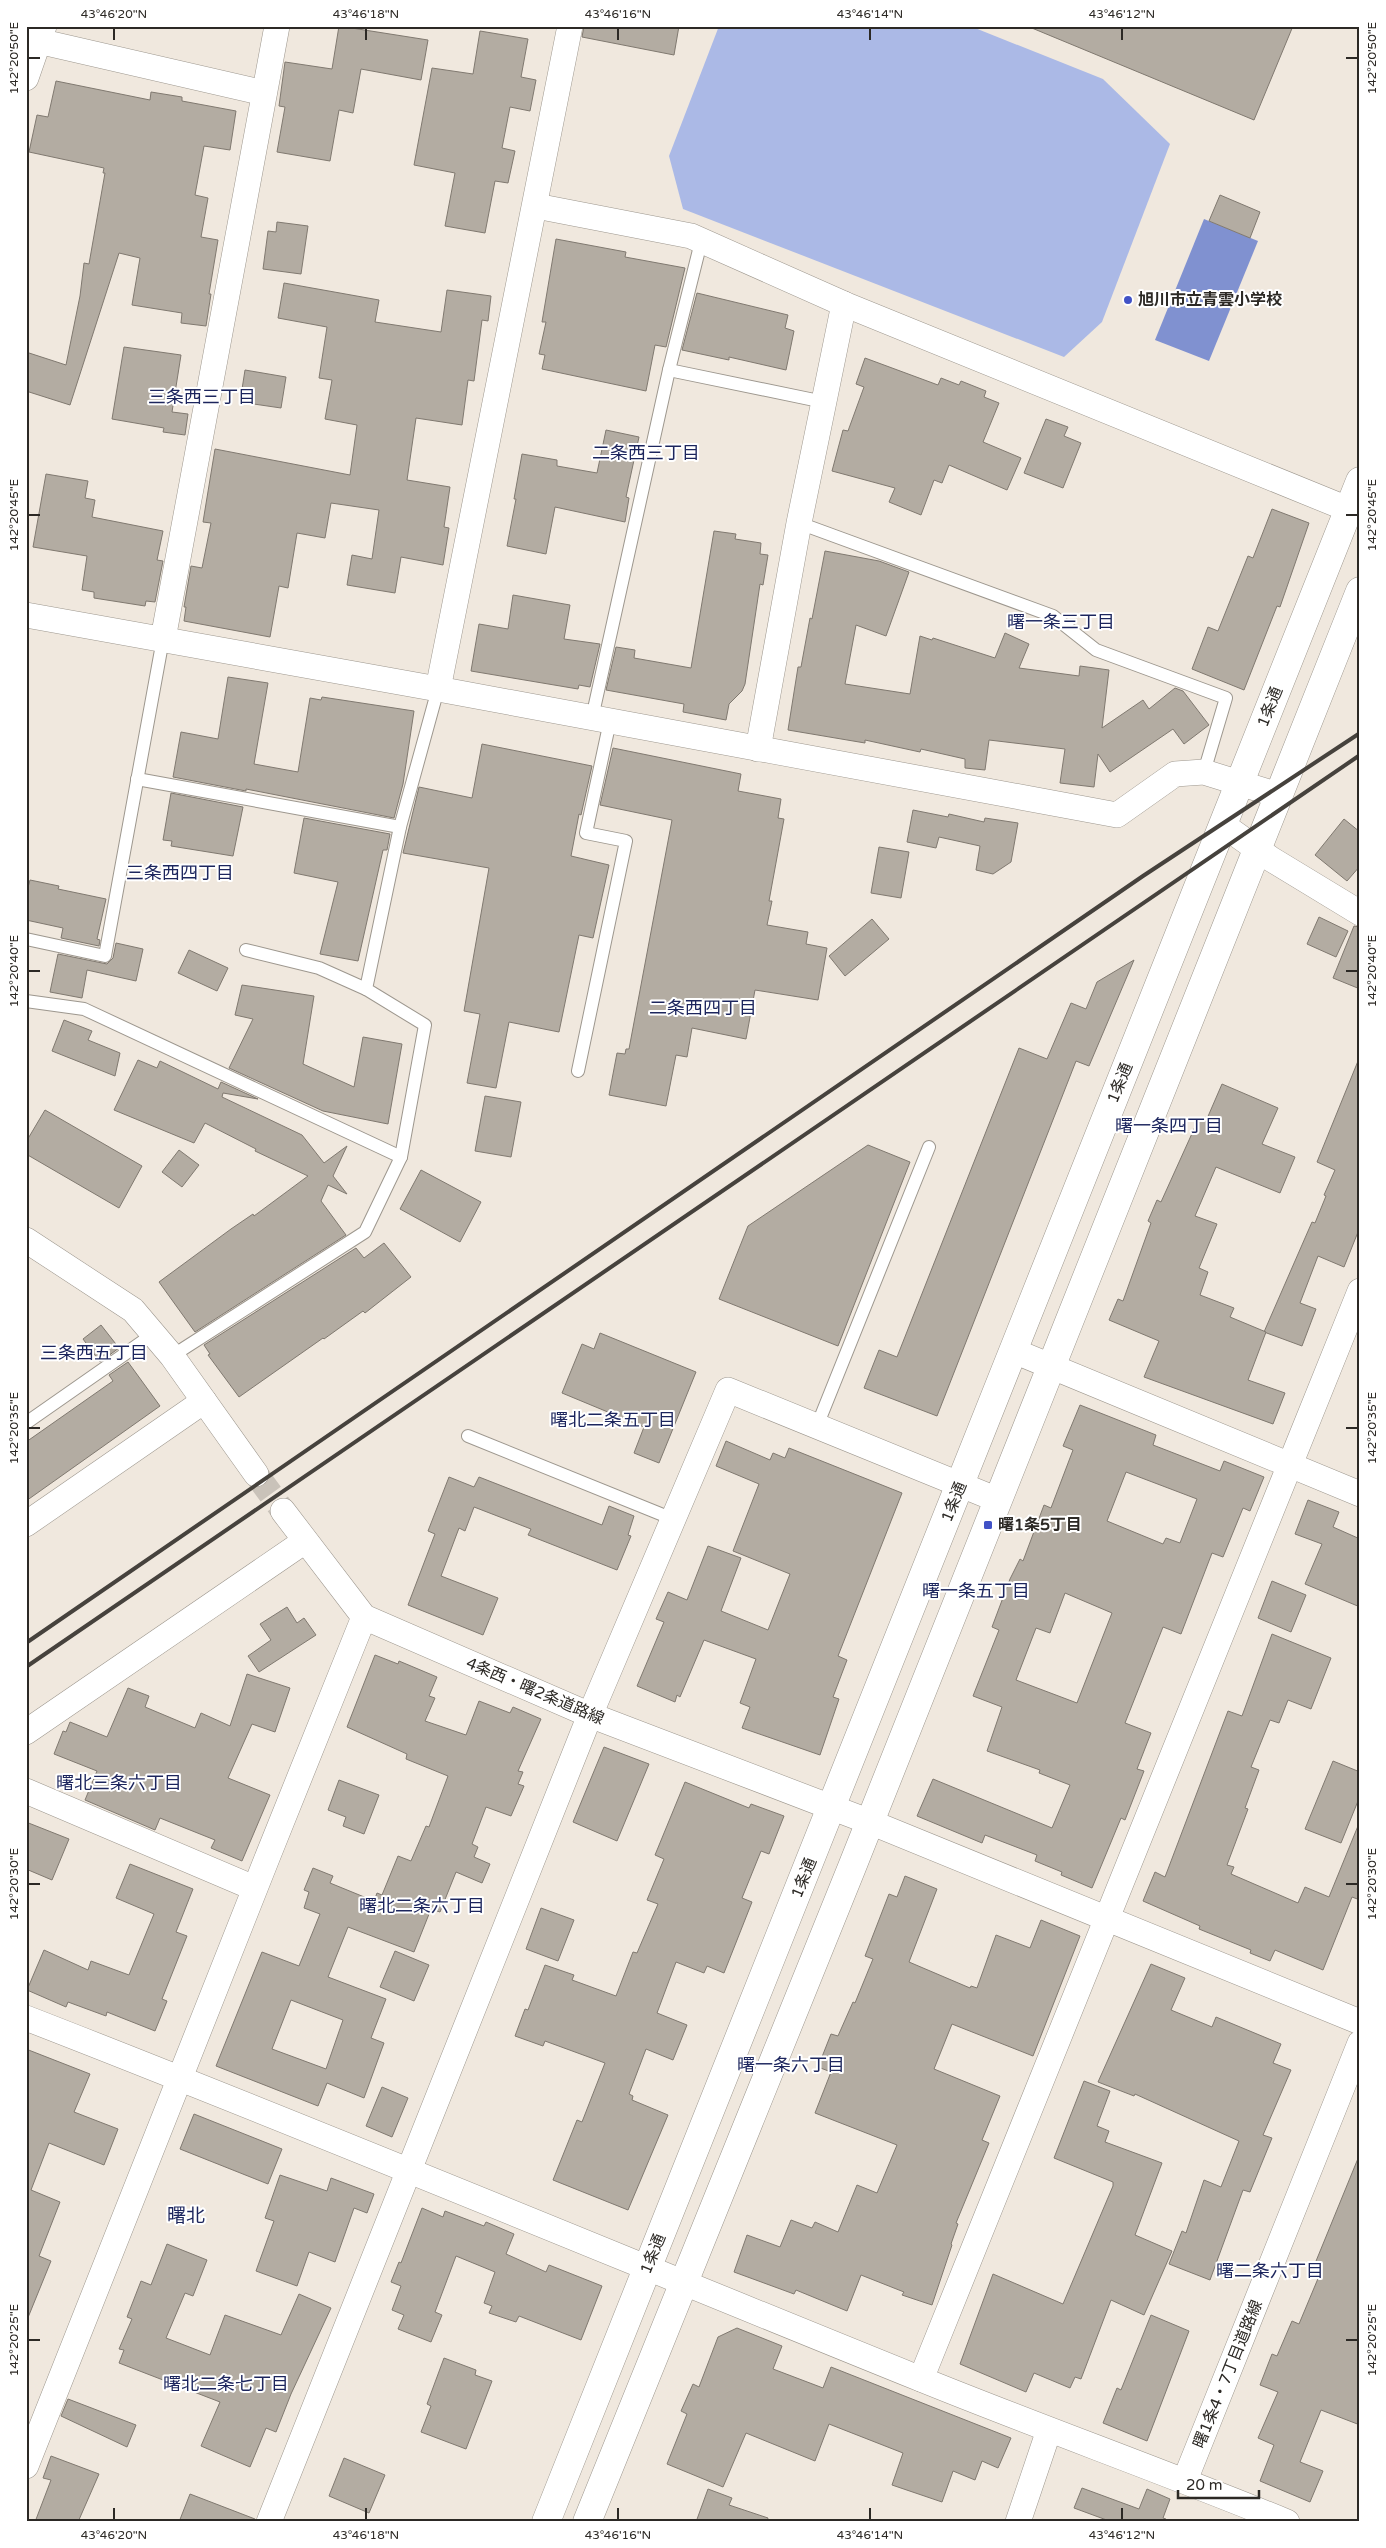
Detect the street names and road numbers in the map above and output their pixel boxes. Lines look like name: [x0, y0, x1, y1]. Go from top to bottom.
street label: 1条通: [1253, 684, 1287, 730]
street label: 1条通: [1103, 1060, 1137, 1106]
street label: 1条通: [937, 1479, 971, 1525]
street label: 4条西・曙2条道路線: [463, 1653, 607, 1729]
street label: 1条通: [787, 1855, 821, 1901]
street label: 1条通: [636, 2231, 670, 2277]
street label: 曙1条4・7丁目道路線: [1189, 2297, 1267, 2451]

